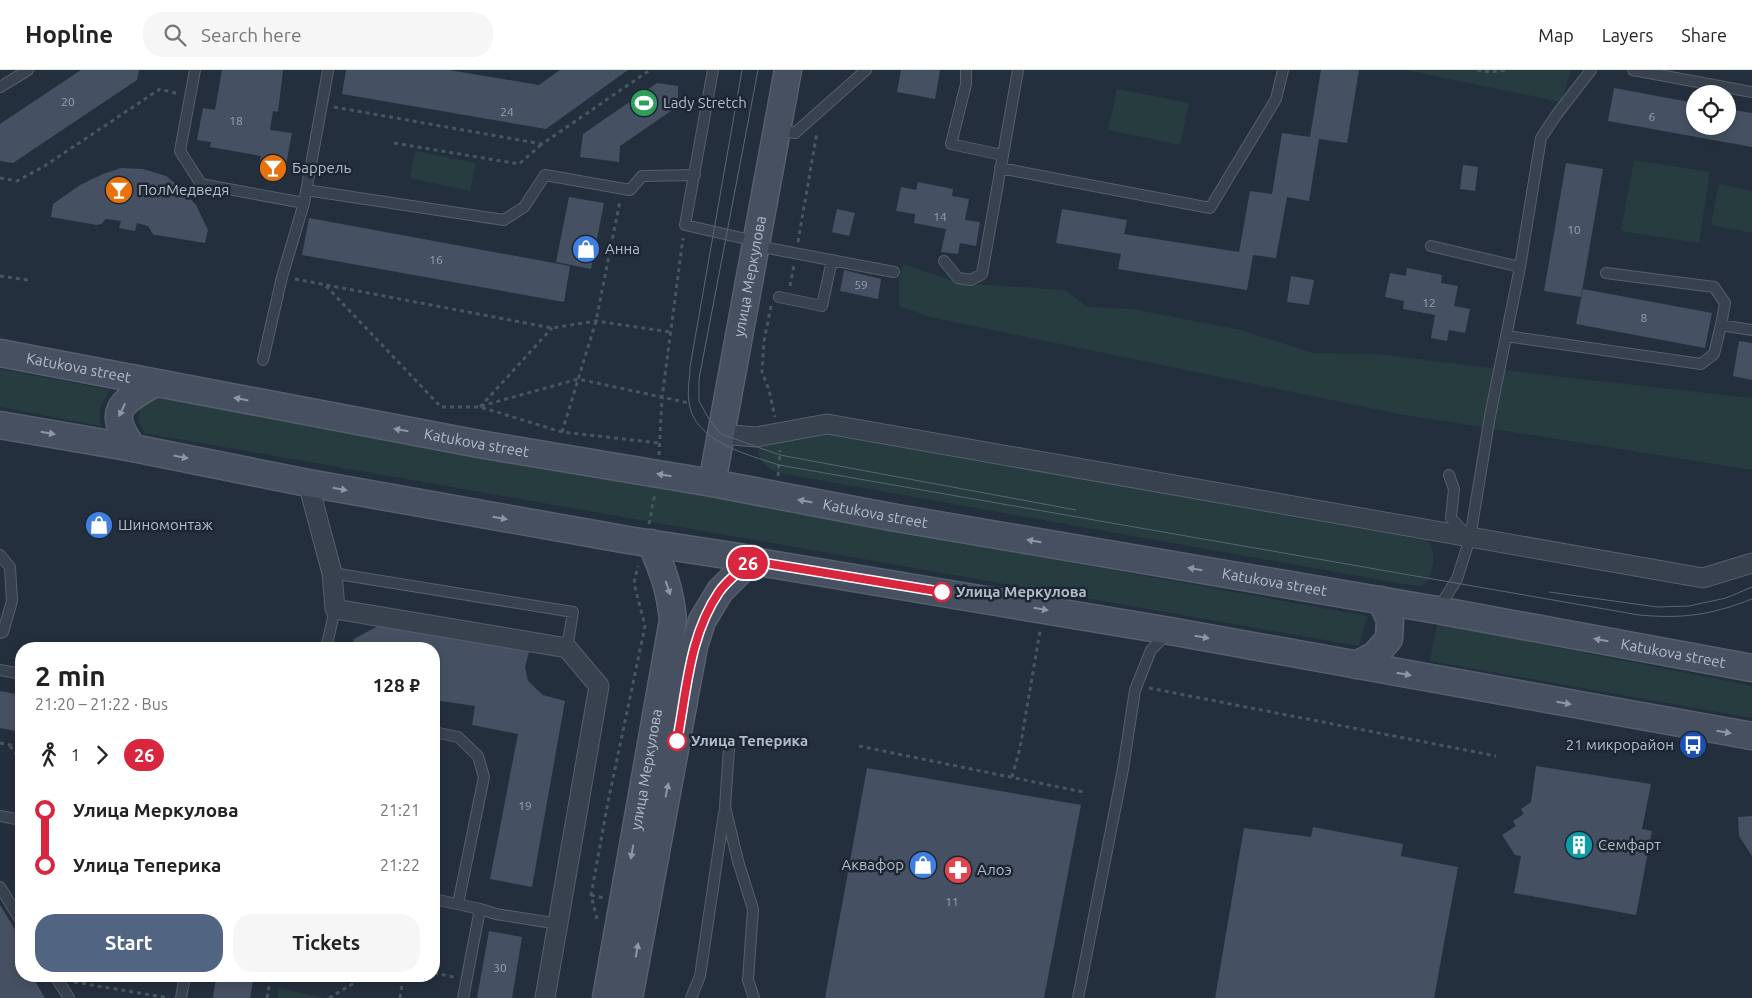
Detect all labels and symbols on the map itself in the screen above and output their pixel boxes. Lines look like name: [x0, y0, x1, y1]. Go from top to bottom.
sports icon: Lady Stretch: [629, 88, 659, 118]
place label: Lady Stretch: [663, 94, 747, 111]
house number: 20: [61, 95, 75, 108]
house number: 24: [500, 105, 514, 118]
house number: 6: [1649, 110, 1656, 123]
house number: 18: [229, 114, 243, 127]
bar icon: Баррель: [258, 153, 288, 183]
place label: Баррель: [292, 159, 352, 176]
bar icon: ПолМедведя: [104, 175, 134, 205]
place label: ПолМедведя: [138, 181, 229, 198]
house number: 14: [933, 210, 947, 223]
street label: улица Меркулова: [730, 214, 769, 338]
house number: 10: [1567, 223, 1581, 236]
shop icon: Анна: [571, 234, 601, 264]
place label: Анна: [605, 240, 640, 257]
house number: 16: [429, 253, 443, 266]
house number: 59: [854, 278, 868, 291]
house number: 12: [1422, 296, 1436, 309]
house number: 8: [1641, 311, 1648, 324]
street label: Katukova street: [25, 349, 133, 386]
one-way arrow: [233, 395, 249, 403]
one-way arrow: [118, 402, 126, 417]
one-way arrow: [392, 425, 408, 433]
street label: Katukova street: [423, 425, 531, 460]
one-way arrow: [40, 429, 56, 437]
one-way arrow: [173, 454, 189, 462]
one-way arrow: [656, 470, 672, 478]
one-way arrow: [333, 485, 349, 493]
street label: Katukova street: [822, 495, 929, 531]
one-way arrow: [798, 497, 813, 505]
shop icon: Шиномонтаж: [84, 510, 114, 540]
one-way arrow: [493, 514, 509, 522]
place label: Шиномонтаж: [118, 516, 213, 533]
one-way arrow: [1026, 537, 1042, 545]
line badge: 26: [726, 547, 770, 579]
one-way arrow: [1186, 564, 1202, 572]
street label: Katukova street: [1221, 565, 1329, 599]
one-way arrow: [665, 581, 673, 596]
marker: Улица Меркулова: [932, 582, 952, 602]
place label: Улица Меркулова: [956, 583, 1087, 600]
one-way arrow: [1034, 606, 1050, 614]
one-way arrow: [1194, 633, 1210, 641]
street label: Katukova street: [1619, 635, 1727, 671]
one-way arrow: [1592, 636, 1608, 644]
one-way arrow: [1396, 670, 1412, 678]
one-way arrow: [1556, 699, 1572, 707]
street label: улица Меркулова: [627, 707, 665, 831]
one-way arrow: [1716, 728, 1732, 736]
bus stop icon: 21 микрорайон: [1678, 730, 1708, 760]
marker: Улица Теперика: [667, 731, 687, 751]
place label: Улица Теперика: [691, 732, 808, 749]
place label: 21 микрорайон: [1566, 736, 1674, 753]
one-way arrow: [663, 782, 671, 798]
house number: 19: [518, 799, 532, 812]
building icon: Семфарт: [1564, 830, 1594, 860]
place label: Семфарт: [1598, 836, 1661, 853]
one-way arrow: [628, 844, 636, 860]
shop icon: Аквафор: [908, 850, 938, 880]
pharmacy icon: Алоэ: [943, 855, 973, 885]
place label: Аквафор: [842, 856, 904, 873]
place label: Алоэ: [977, 861, 1012, 878]
house number: 11: [945, 895, 959, 908]
one-way arrow: [634, 942, 642, 958]
house number: 30: [493, 961, 507, 974]

